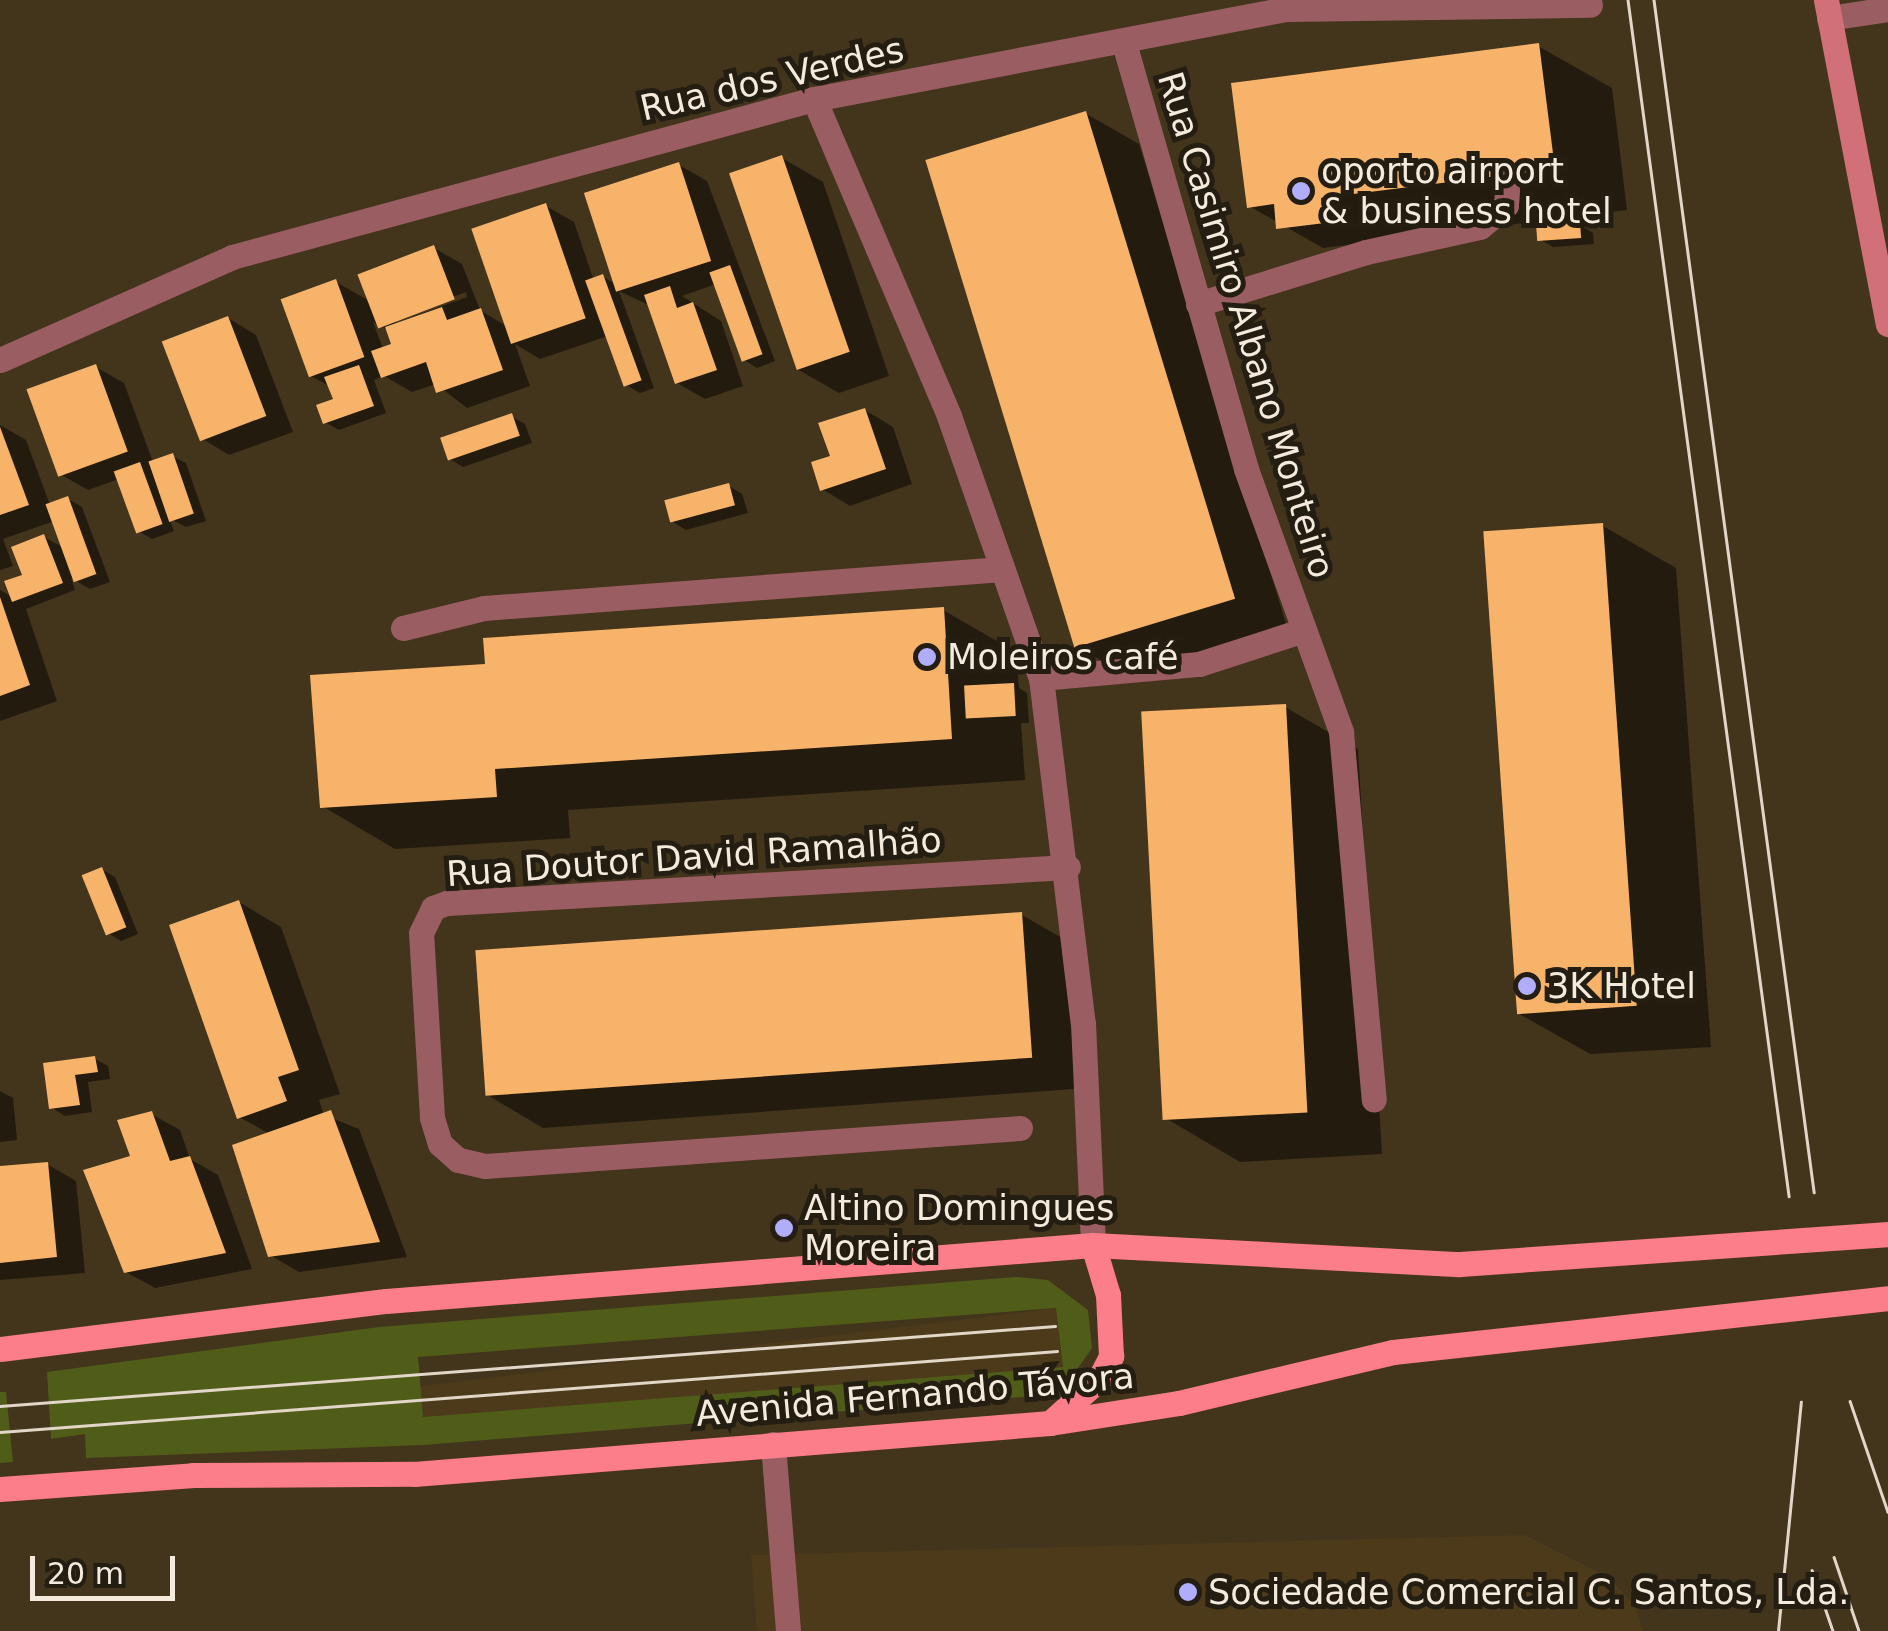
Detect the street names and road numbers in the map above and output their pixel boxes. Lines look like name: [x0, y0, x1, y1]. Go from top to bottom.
street label: Rua dos Verdes: [636, 28, 908, 130]
street label: Rua Casimiro Albano Monteiro: [1149, 67, 1343, 583]
street label: Rua Doutor David Ramalhão: [445, 819, 943, 895]
street label: Avenida Fernando Távora: [694, 1355, 1136, 1435]

